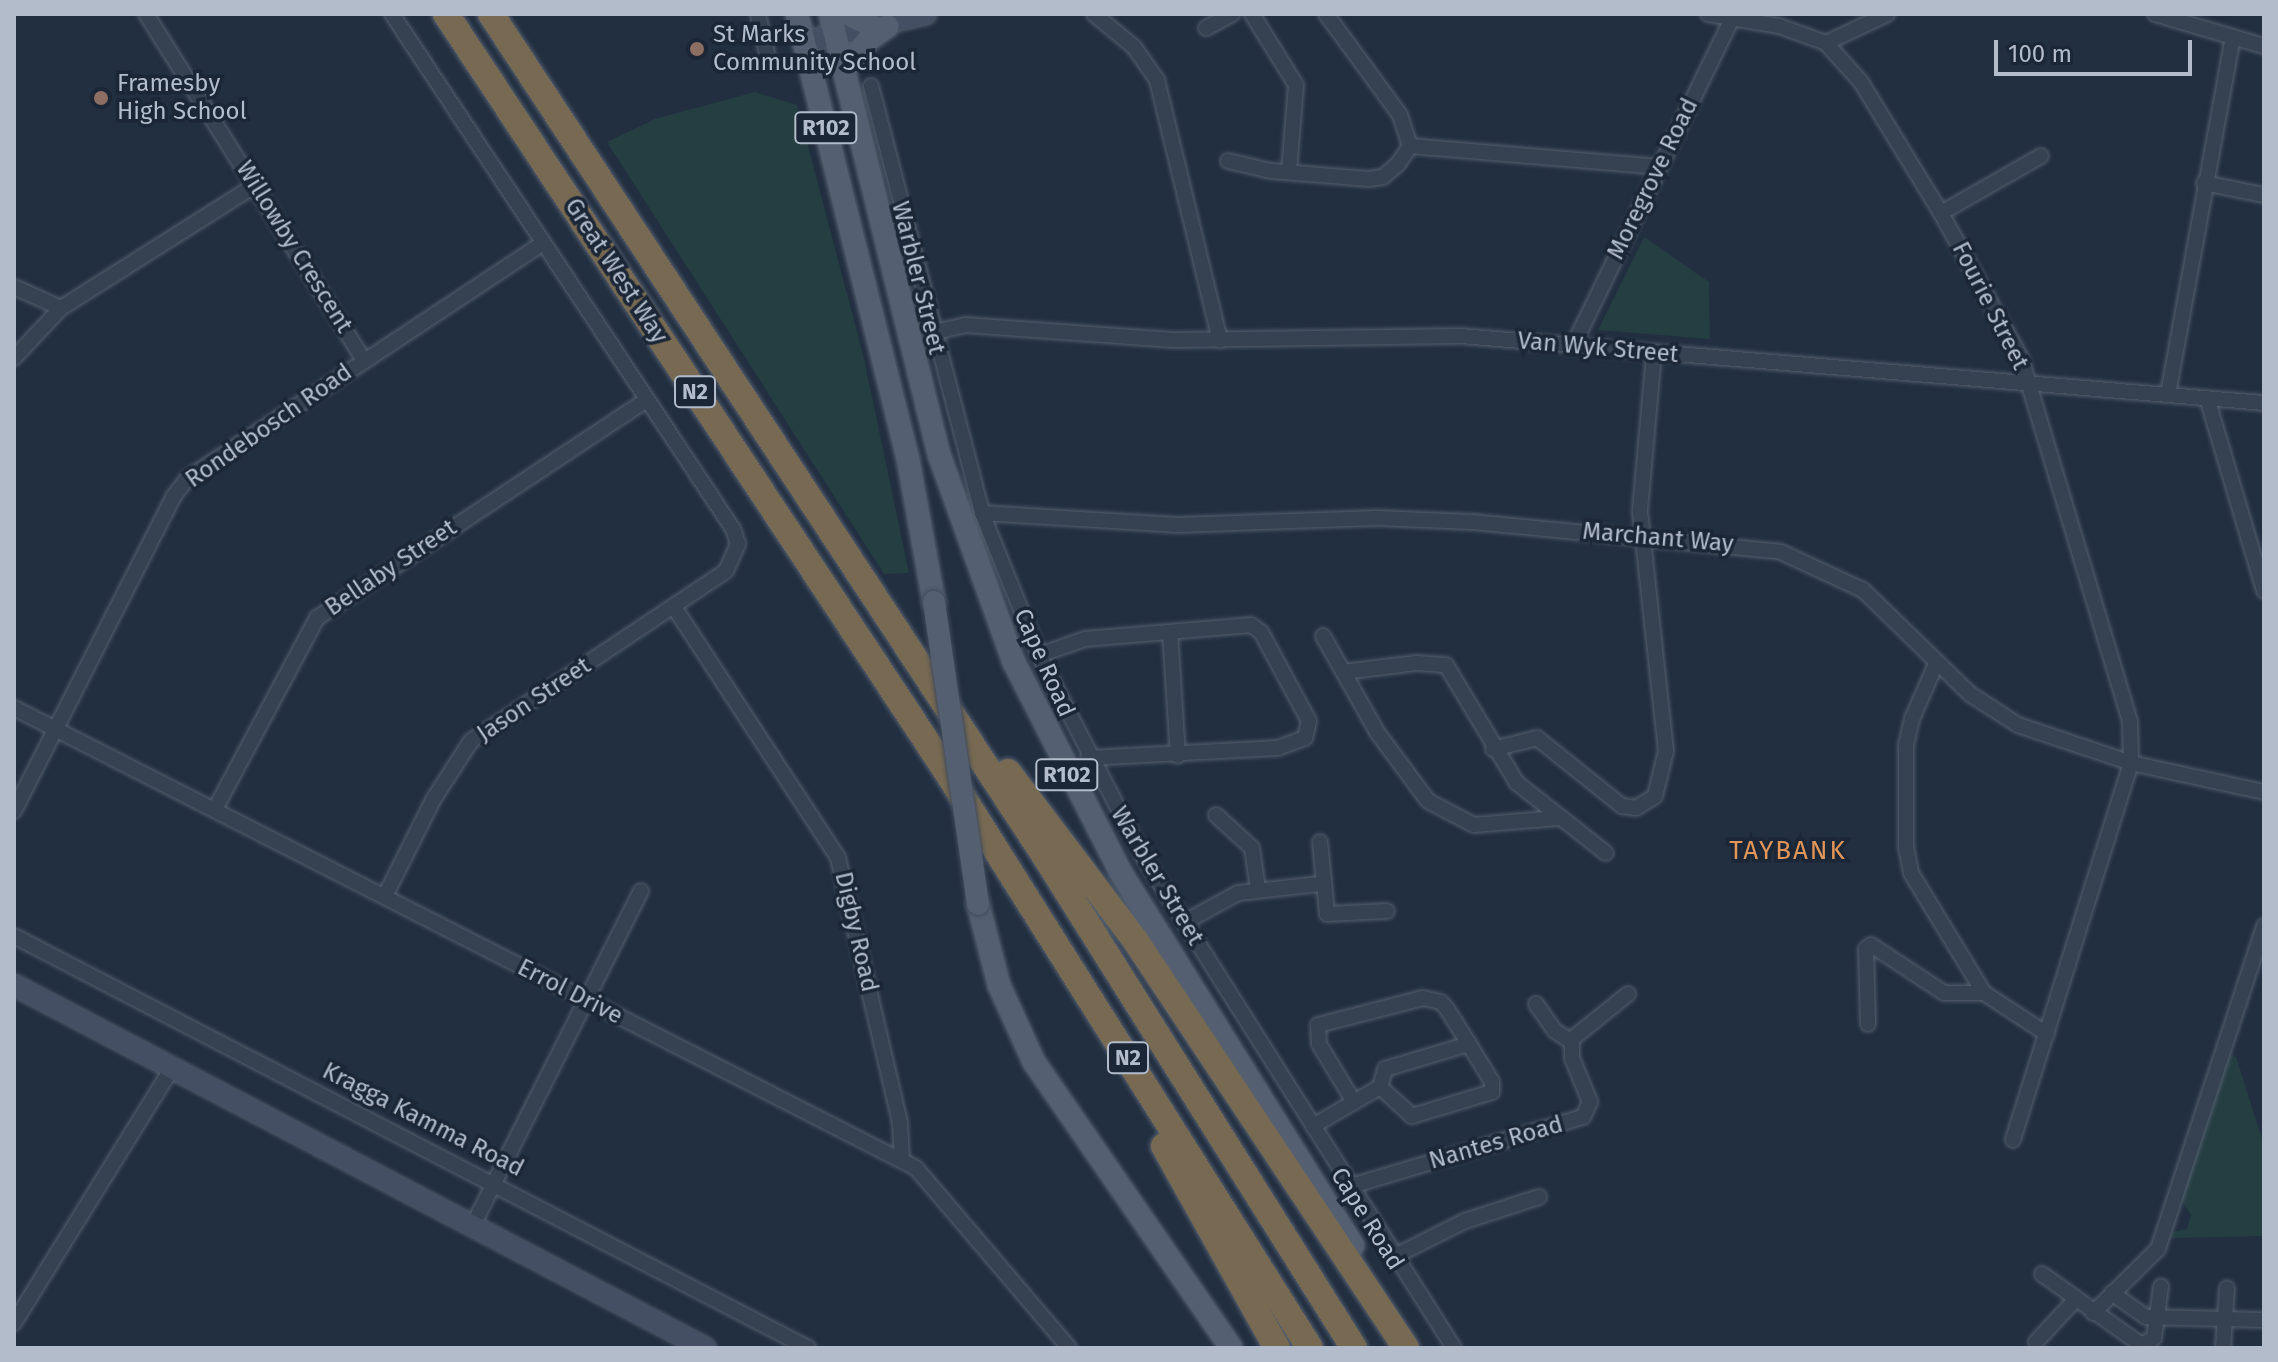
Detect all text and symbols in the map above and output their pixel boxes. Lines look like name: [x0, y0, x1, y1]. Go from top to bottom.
place label: St Marks Community School: [713, 21, 916, 77]
scale bar: [1998, 24, 2196, 74]
marker: St Marks Community School: [688, 40, 706, 58]
text: 100 m: [2008, 40, 2072, 68]
place label: Framesby High School: [117, 70, 247, 126]
marker: Framesby High School: [92, 89, 110, 107]
street label: Moregrove Road: [1602, 94, 1704, 264]
road number: R102: [794, 110, 858, 146]
street label: Willowby Crescent: [230, 156, 358, 338]
street label: Great West Way: [558, 193, 674, 349]
street label: Warbler Street: [885, 199, 951, 357]
street label: Fourie Street: [1946, 237, 2034, 375]
street label: Van Wyk Street: [1516, 327, 1680, 369]
street label: Rondebosch Road: [180, 358, 358, 494]
road number: N2: [673, 374, 717, 410]
street label: Bellaby Street: [320, 514, 462, 622]
street label: Marchant Way: [1581, 517, 1735, 559]
street label: Cape Road: [1007, 604, 1081, 722]
street label: Jason Street: [472, 651, 596, 749]
road number: R102: [1035, 757, 1099, 793]
street label: Warbler Street: [1104, 802, 1210, 950]
district label: TAYBANK: [1729, 835, 1847, 867]
street label: Digby Road: [828, 869, 884, 995]
street label: Errol Drive: [513, 953, 627, 1031]
road number: N2: [1106, 1040, 1150, 1076]
street label: Kragga Kamma Road: [317, 1057, 529, 1183]
street label: Nantes Road: [1426, 1110, 1566, 1176]
street label: Cape Road: [1324, 1162, 1410, 1276]

